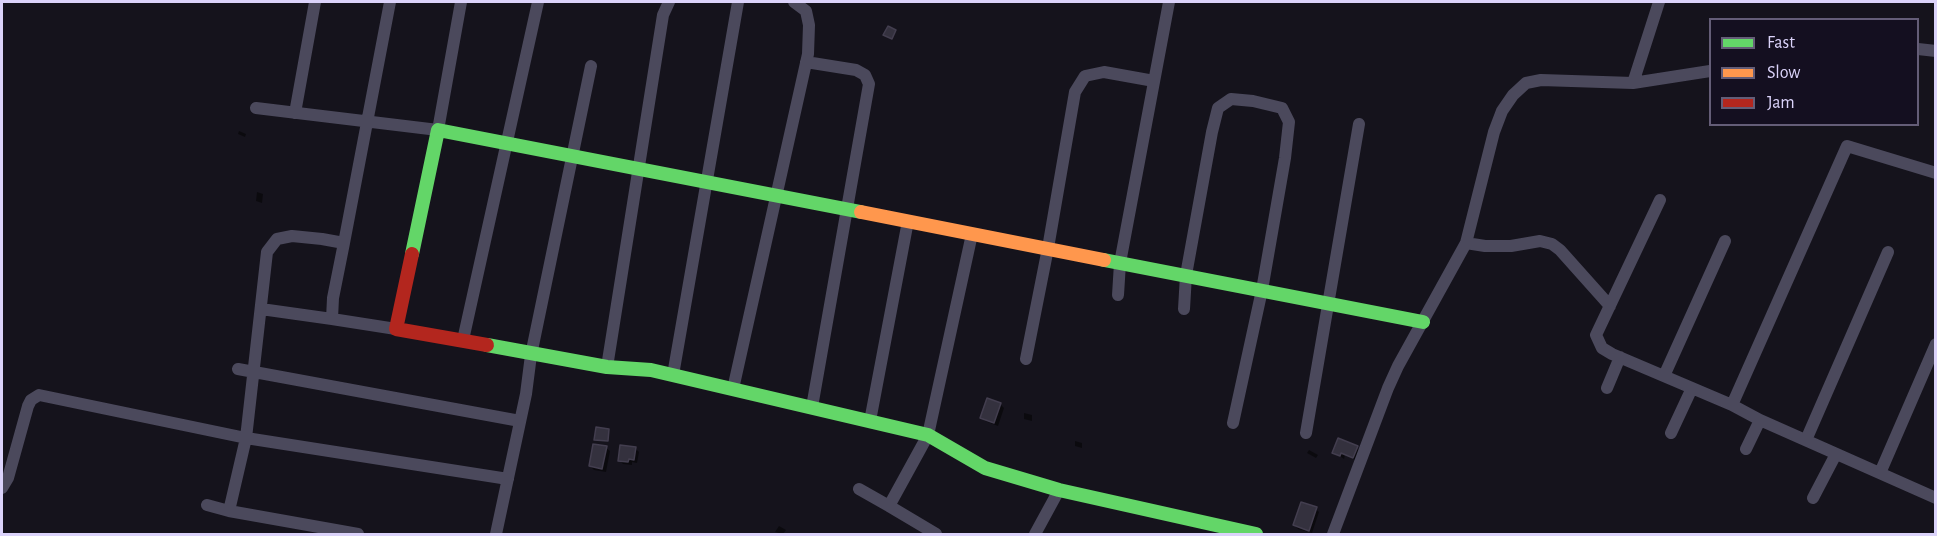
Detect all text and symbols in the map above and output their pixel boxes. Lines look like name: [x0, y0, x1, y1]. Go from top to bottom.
legend: [1709, 18, 1919, 126]
text: Fast: [1767, 34, 1795, 52]
text: Slow: [1767, 64, 1800, 82]
text: Jam: [1767, 94, 1795, 112]

